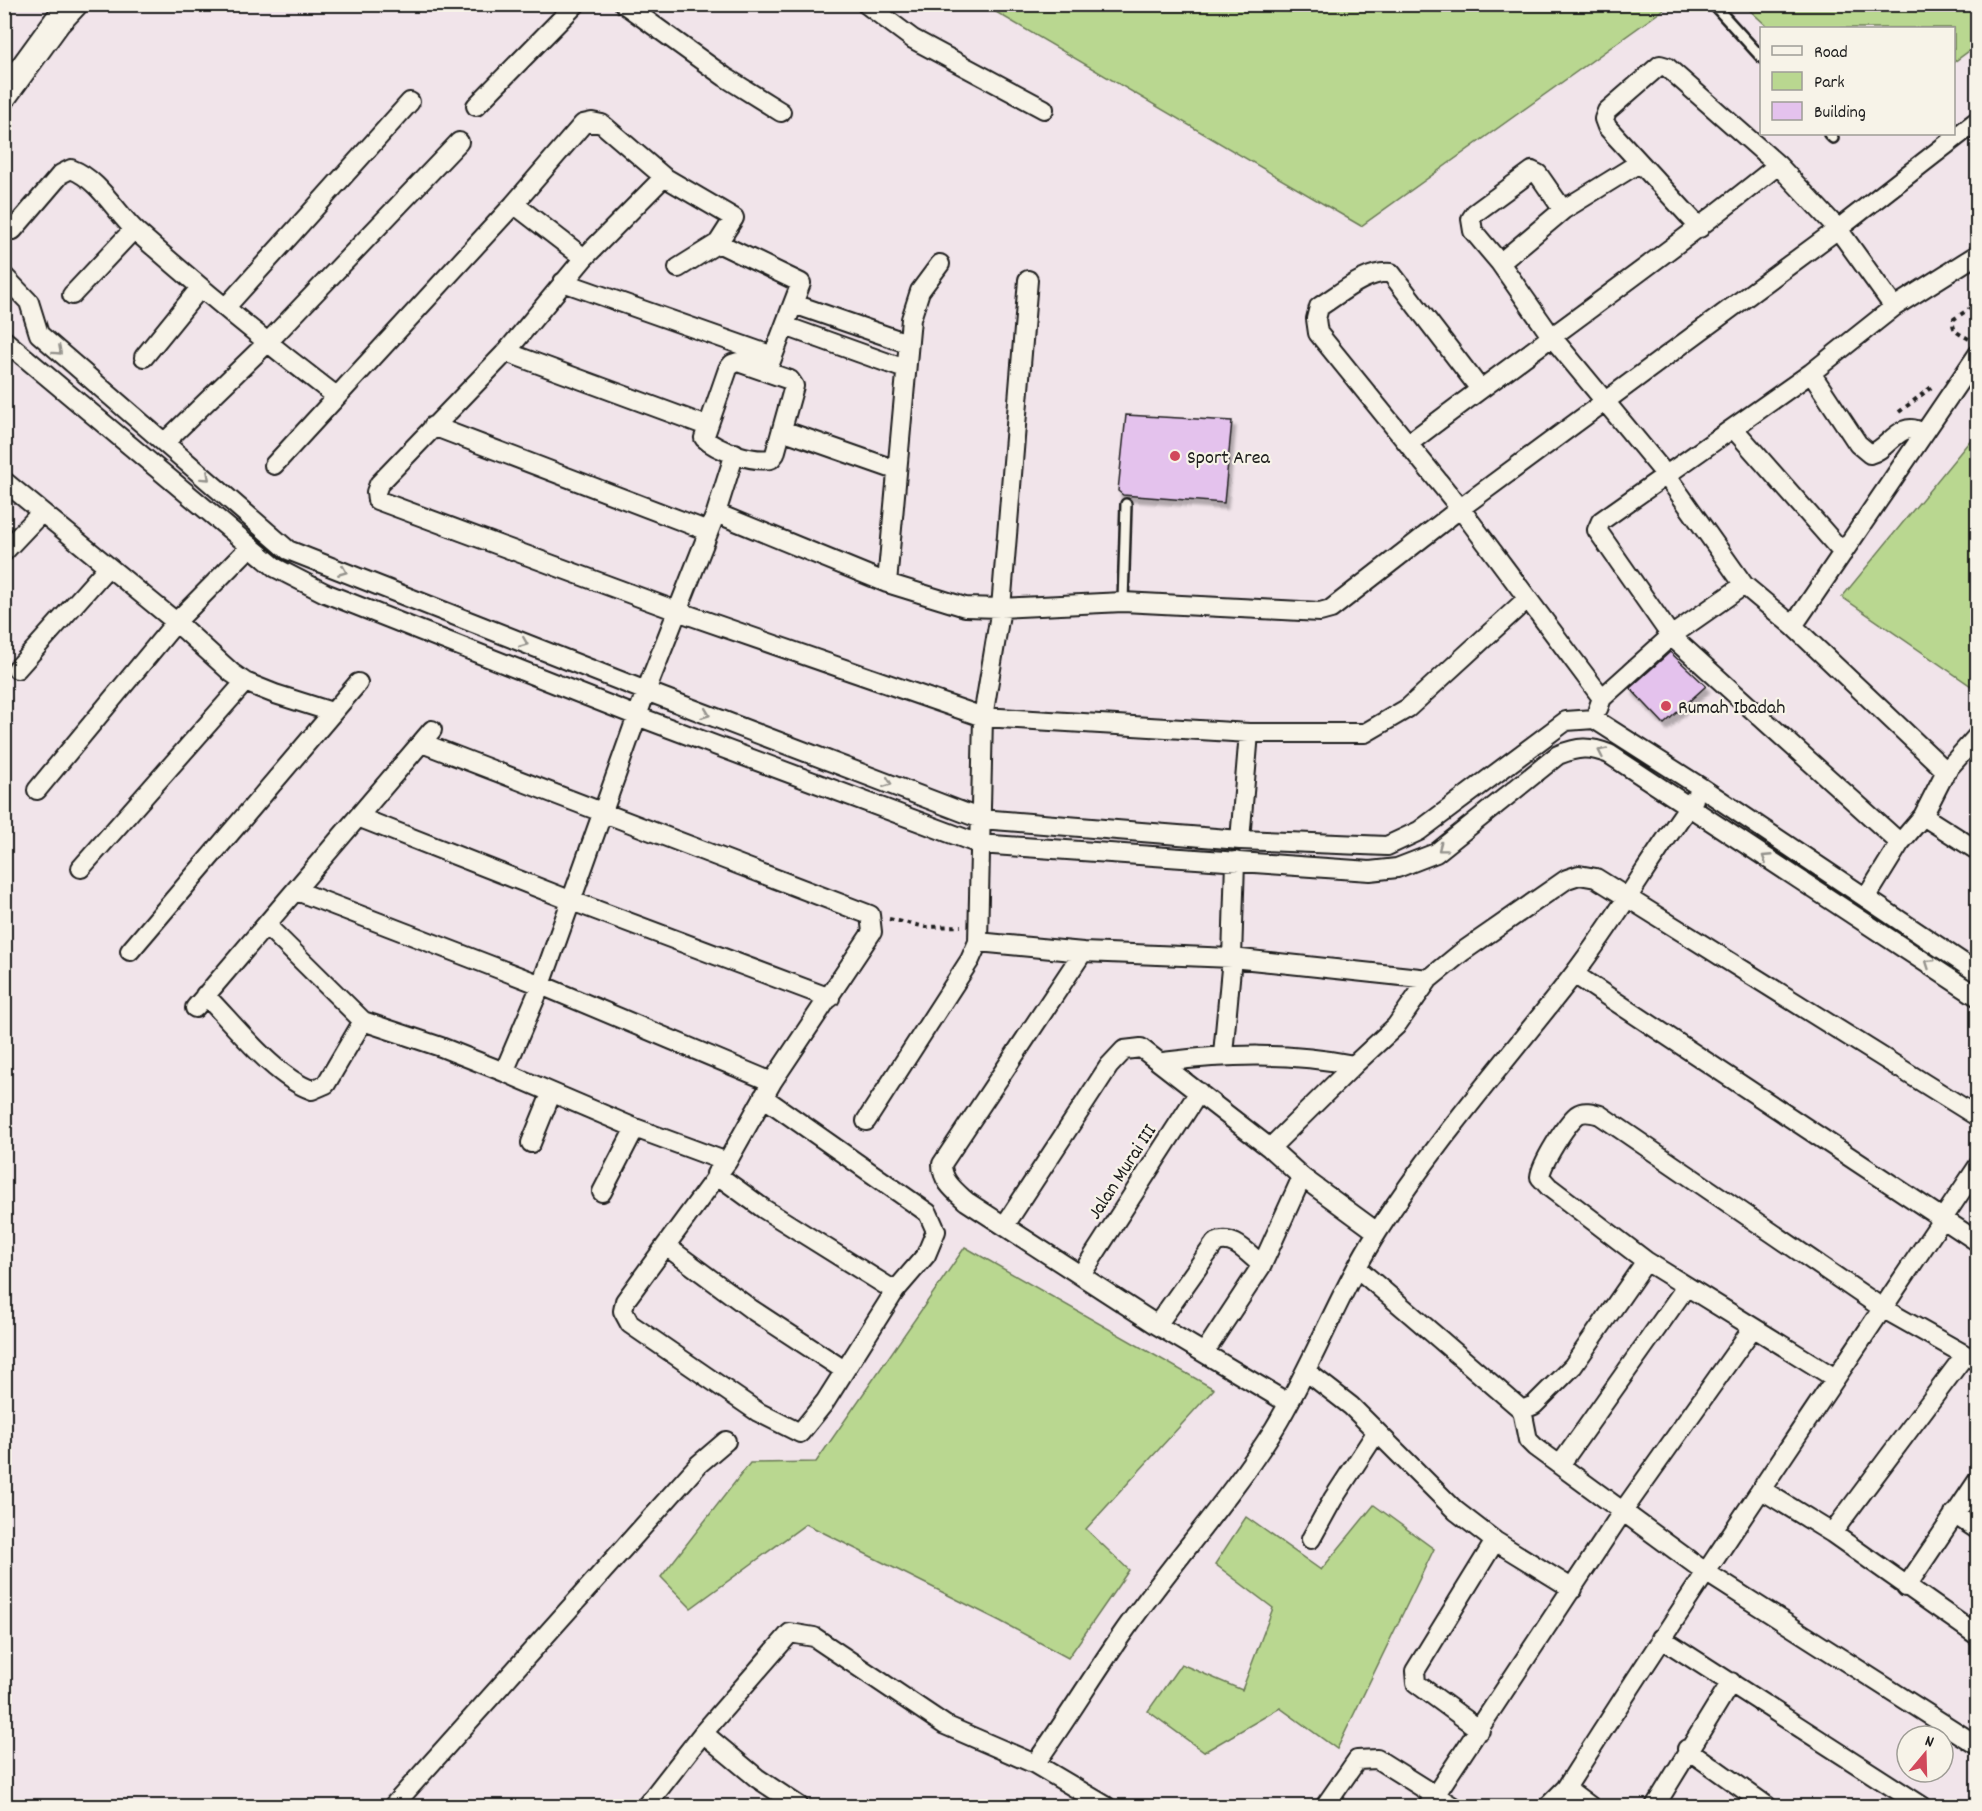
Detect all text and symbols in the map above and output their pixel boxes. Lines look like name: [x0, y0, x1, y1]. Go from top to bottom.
legend: [1760, 27, 1955, 135]
text: Road: [1814, 41, 1848, 66]
text: Park: [1814, 71, 1845, 96]
text: Building: [1814, 101, 1866, 126]
one-way arrow: [51, 344, 62, 355]
place label: Sport Area: [1187, 445, 1270, 473]
marker: Sport Area: [1168, 449, 1182, 463]
one-way arrow: [200, 470, 210, 481]
one-way arrow: [337, 564, 348, 577]
one-way arrow: [518, 636, 529, 648]
place label: Rumah Ibadah: [1678, 695, 1785, 723]
marker: Rumah Ibadah: [1659, 699, 1673, 713]
one-way arrow: [700, 707, 711, 719]
one-way arrow: [1597, 747, 1608, 759]
one-way arrow: [882, 776, 893, 789]
one-way arrow: [1437, 840, 1448, 851]
one-way arrow: [1761, 854, 1772, 865]
one-way arrow: [1925, 959, 1936, 970]
street label: Jalan Murai III: [1082, 1119, 1165, 1226]
north arrow: [1895, 1724, 1955, 1784]
text: N: [1922, 1730, 1937, 1754]

